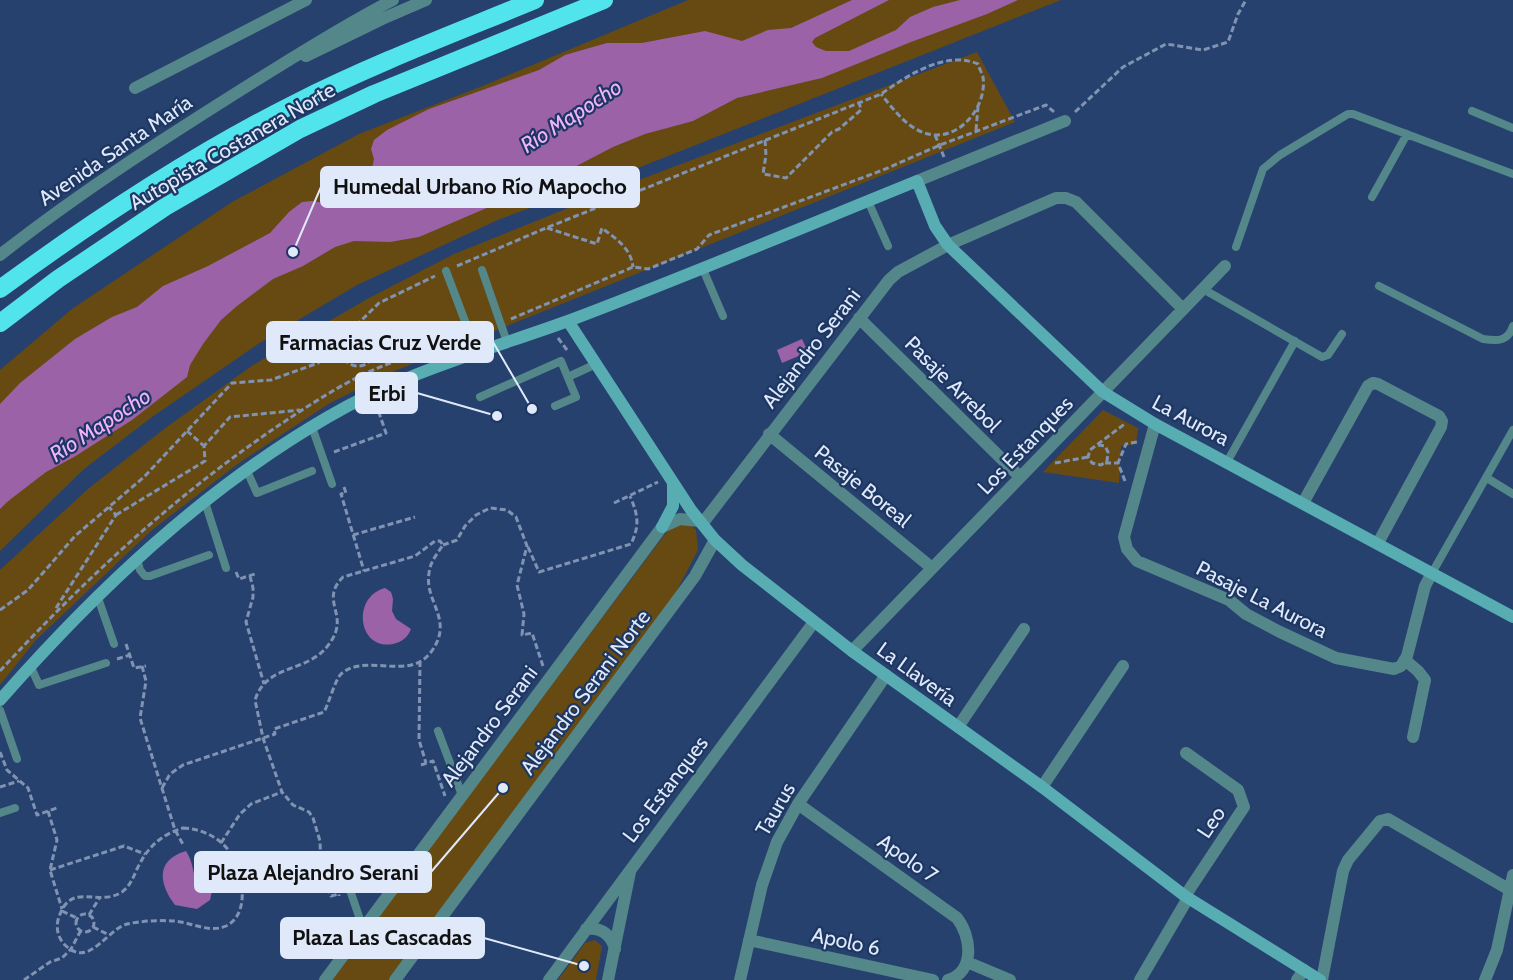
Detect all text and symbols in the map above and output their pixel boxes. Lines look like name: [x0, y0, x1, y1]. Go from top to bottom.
water label: Río Mapocho: [515, 73, 627, 159]
street label: Autopista Costanera Norte: [125, 77, 339, 215]
street label: Avenida Santa María: [34, 89, 196, 211]
callout: Humedal Urbano Río Mapocho: [321, 167, 639, 207]
text: Humedal Urbano Río Mapocho: [333, 173, 627, 200]
street label: Alejandro Serani: [757, 283, 866, 413]
callout: Farmacias Cruz Verde: [267, 322, 493, 362]
text: Farmacias Cruz Verde: [279, 329, 481, 356]
street label: Pasaje Arrebol: [899, 331, 1006, 438]
callout: Erbi: [356, 373, 417, 413]
text: Erbi: [368, 380, 406, 407]
water label: Río Mapocho: [44, 382, 156, 468]
street label: La Aurora: [1148, 389, 1234, 451]
street label: Los Estanques: [972, 391, 1078, 499]
street label: Pasaje Boreal: [809, 440, 916, 533]
street label: Pasaje La Aurora: [1192, 555, 1332, 644]
street label: Alejandro Serani Norte: [515, 604, 656, 780]
street label: La Llavería: [872, 637, 962, 711]
street label: Alejandro Serani: [435, 661, 543, 792]
street label: Los Estanques: [617, 731, 713, 847]
street label: Taurus: [750, 778, 800, 840]
street label: Leo: [1192, 801, 1230, 843]
street label: Apolo 7: [873, 828, 943, 888]
callout: Plaza Alejandro Serani: [195, 852, 431, 892]
text: Plaza Alejandro Serani: [207, 859, 419, 886]
callout: Plaza Las Cascadas: [281, 918, 484, 958]
street label: Apolo 6: [810, 922, 883, 960]
text: Plaza Las Cascadas: [292, 924, 472, 951]

